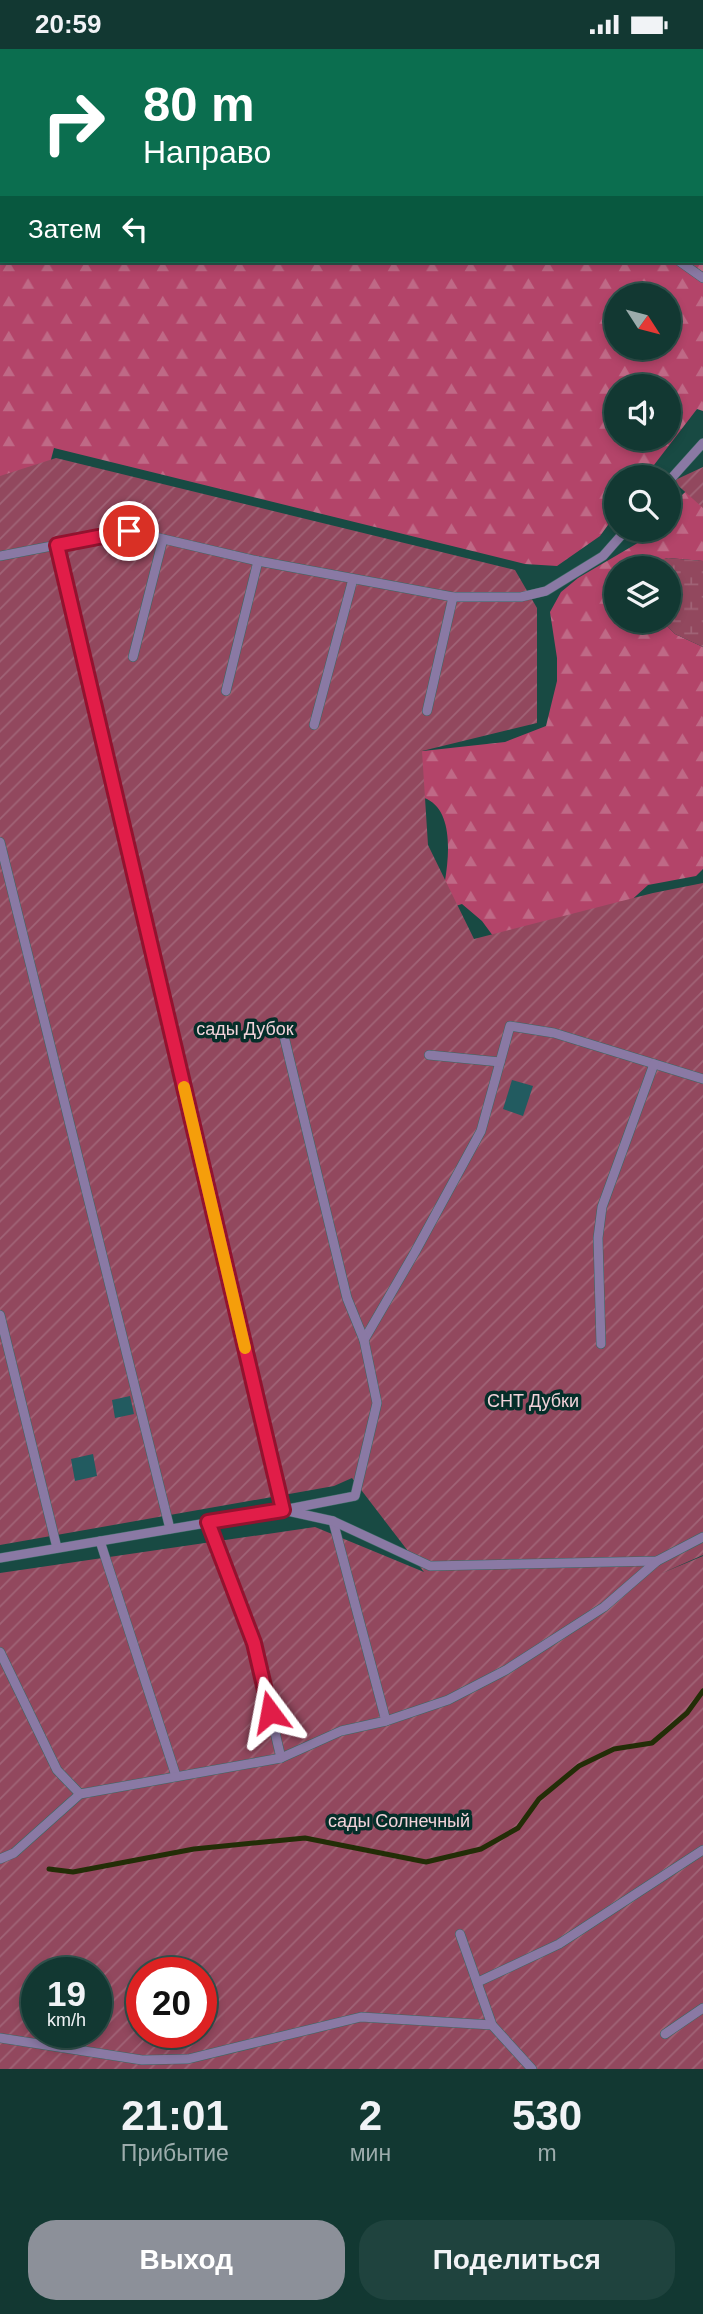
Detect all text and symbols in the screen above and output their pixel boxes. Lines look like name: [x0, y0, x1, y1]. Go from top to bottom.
text: 20:59: [35, 9, 102, 39]
icon: right: [28, 77, 119, 168]
text: 80 m: [143, 77, 255, 131]
text: Направо: [143, 134, 271, 170]
icon: left: [116, 210, 154, 248]
text: Затем: [28, 214, 102, 244]
north arrow: [604, 283, 681, 361]
map controls: [604, 283, 681, 633]
button: sound: [604, 374, 681, 451]
button: search: [604, 465, 681, 542]
pin: [99, 501, 159, 561]
icon: arrive: [110, 512, 148, 550]
button: layers: [604, 556, 681, 633]
park label: сады Дубок: [196, 1019, 294, 1039]
park label: СНТ Дубки: [487, 1391, 579, 1411]
position arrow: [233, 1675, 307, 1749]
park label: сады Солнечный: [328, 1811, 470, 1831]
speed limit sign: 20: [126, 1957, 217, 2048]
text: 19: [47, 1974, 86, 2013]
text: km/h: [47, 2010, 86, 2030]
text: 21:01: [121, 2092, 229, 2139]
text: 2: [359, 2092, 382, 2139]
text: 530: [512, 2092, 582, 2139]
text: Прибытие: [121, 2140, 229, 2166]
text: мин: [350, 2140, 391, 2166]
text: m: [537, 2140, 557, 2166]
button: Выход: [28, 2220, 345, 2300]
button: Поделиться: [359, 2220, 675, 2300]

